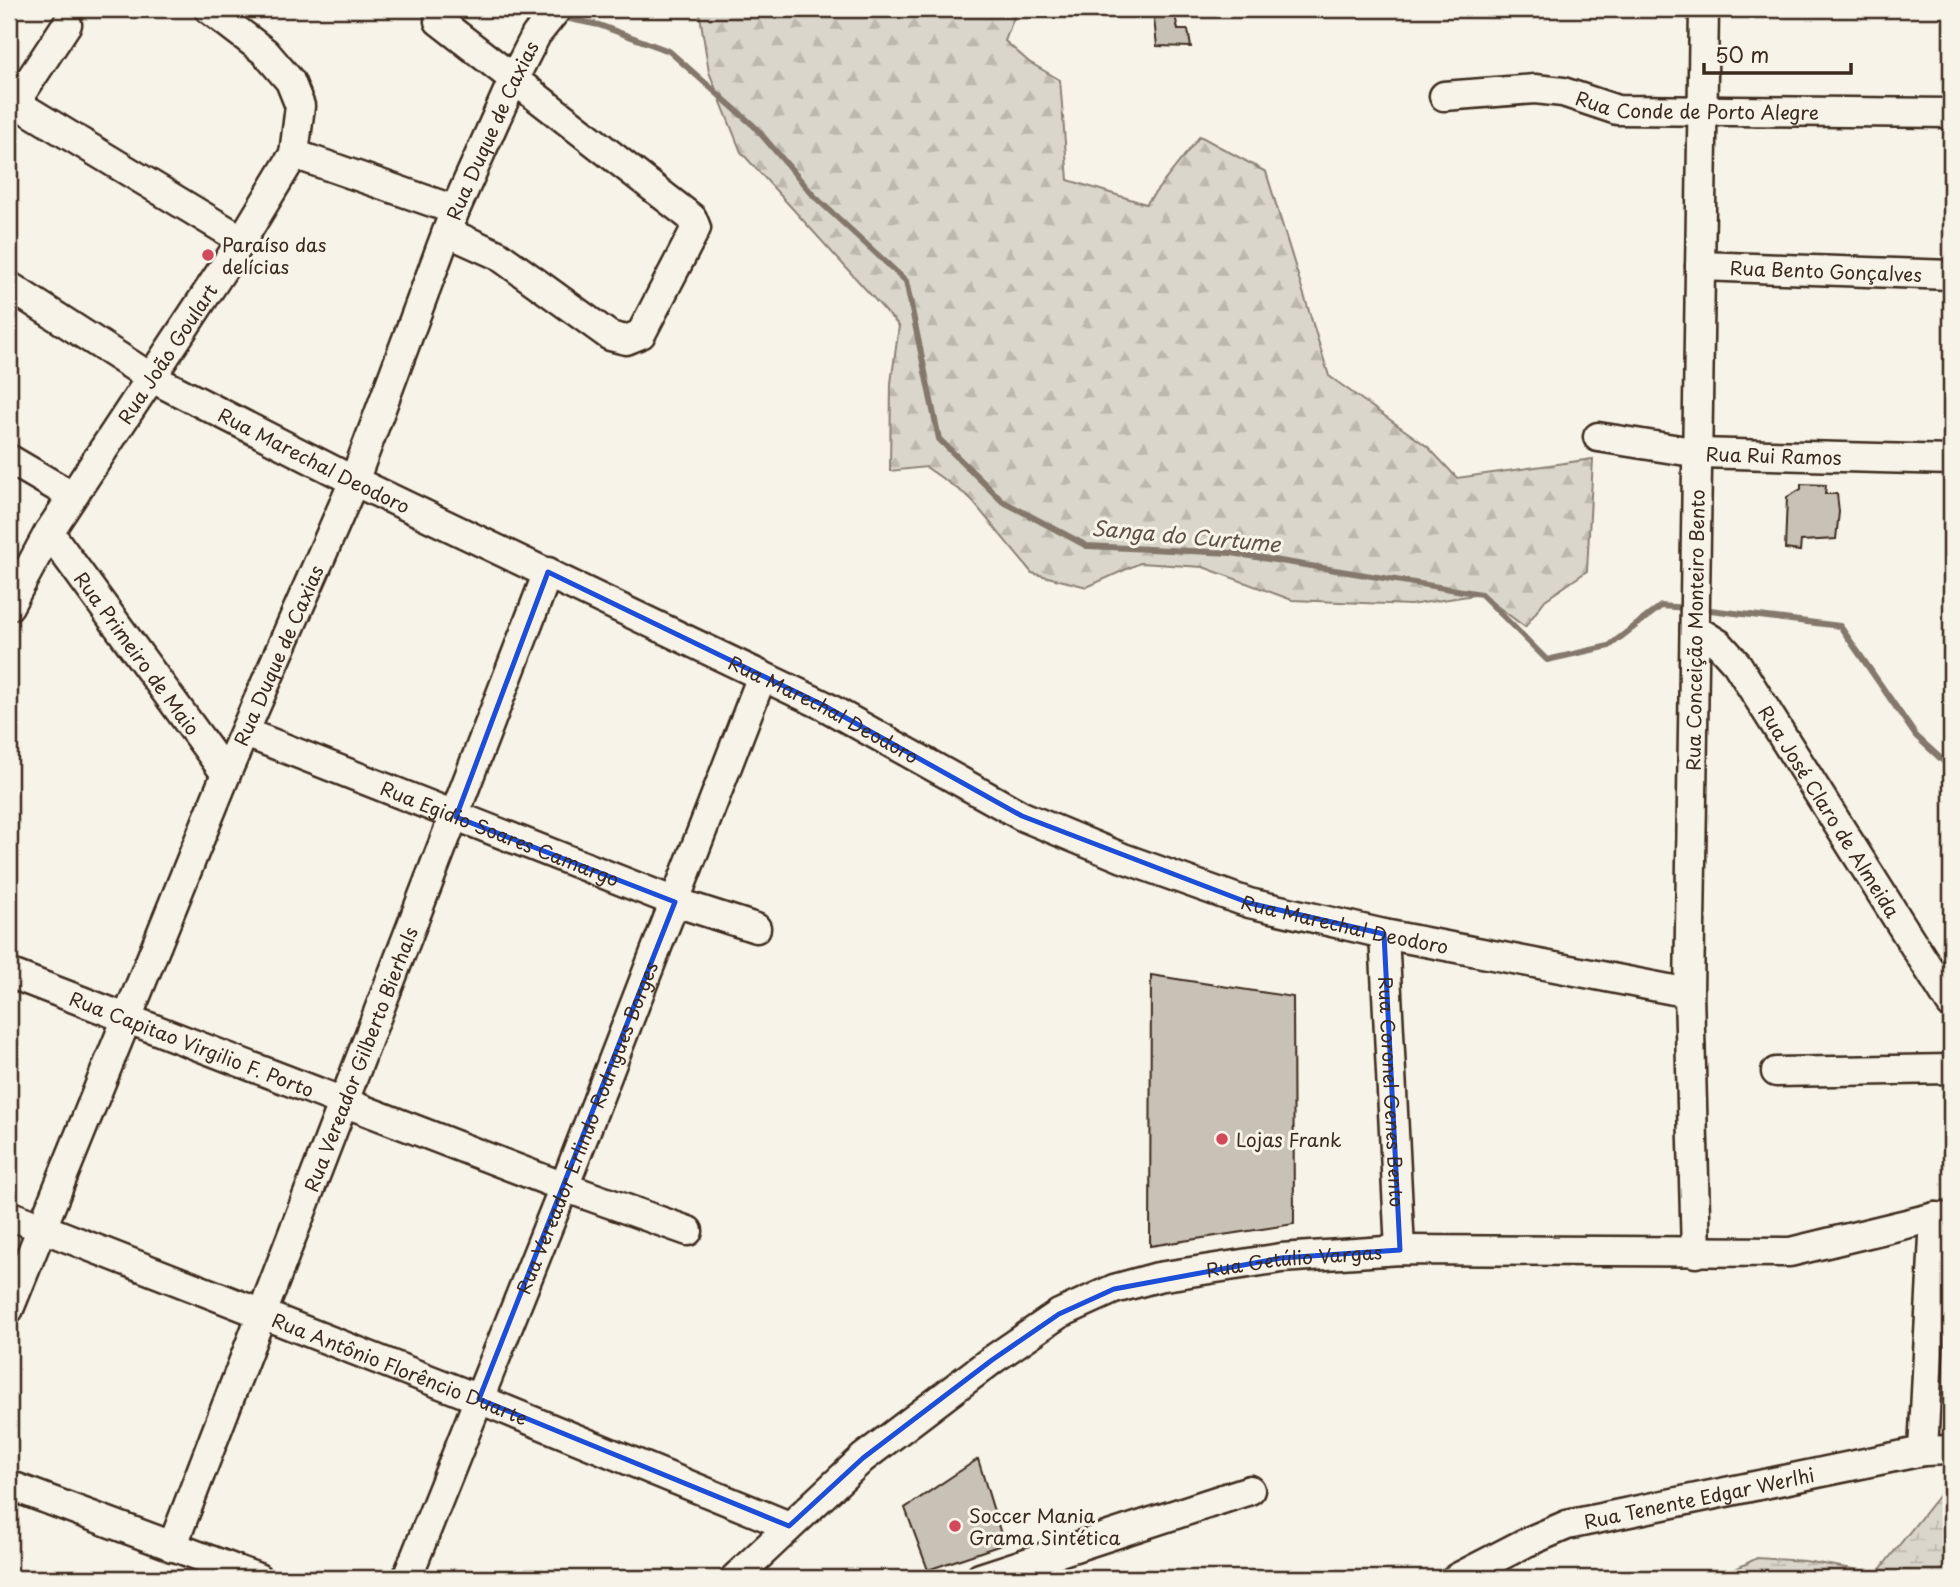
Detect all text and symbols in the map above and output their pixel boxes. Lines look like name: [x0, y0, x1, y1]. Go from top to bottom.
scale bar: [1704, 32, 1852, 76]
street label: Rua Duque de Caxias: [439, 36, 545, 224]
text: 50 m: [1715, 38, 1769, 70]
street label: Rua Conde de Porto Alegre: [1572, 83, 1819, 126]
place label: Paraíso das delícias: [222, 230, 326, 280]
marker: Paraíso das delícias: [200, 247, 216, 263]
street label: Rua Bento Gonçalves: [1729, 253, 1922, 288]
street label: Rua João Goulart: [110, 278, 224, 429]
street label: Rua Marechal Deodoro: [214, 400, 415, 520]
street label: Rua Rui Ramos: [1705, 439, 1842, 471]
street label: Rua Conceição Monteiro Bento: [1678, 489, 1711, 771]
water label: Sanga do Curtume: [1090, 511, 1283, 559]
street label: Rua Duque de Caxias: [226, 561, 330, 750]
street label: Rua Primeiro de Maio: [68, 565, 207, 741]
street label: Rua Marechal Deodoro: [724, 648, 924, 770]
street label: Rua José Claro de Almeida: [1752, 699, 1907, 923]
street label: Rua Egidio Soares Camargo: [376, 773, 624, 893]
street label: Rua Marechal Deodoro: [1237, 887, 1451, 960]
street label: Rua Vereador Gilberto Bierhals: [296, 922, 424, 1196]
street label: Rua Vereador Erlindo Rodrigues Borges: [509, 957, 664, 1298]
street label: Rua Coronel Genes Bento: [1372, 976, 1412, 1208]
street label: Rua Capitao Virgilio F. Porto: [66, 984, 318, 1103]
place label: Lojas Frank: [1236, 1125, 1342, 1153]
marker: Lojas Frank: [1214, 1131, 1230, 1147]
street label: Rua Getúlio Vargas: [1204, 1237, 1383, 1283]
street label: Rua Antônio Florêncio Duarte: [268, 1305, 532, 1432]
street label: Rua Tenente Edgar Werlhi: [1581, 1460, 1817, 1535]
place label: Soccer Mania Grama Sintética: [969, 1501, 1120, 1551]
marker: Soccer Mania Grama Sintética: [947, 1518, 963, 1534]

